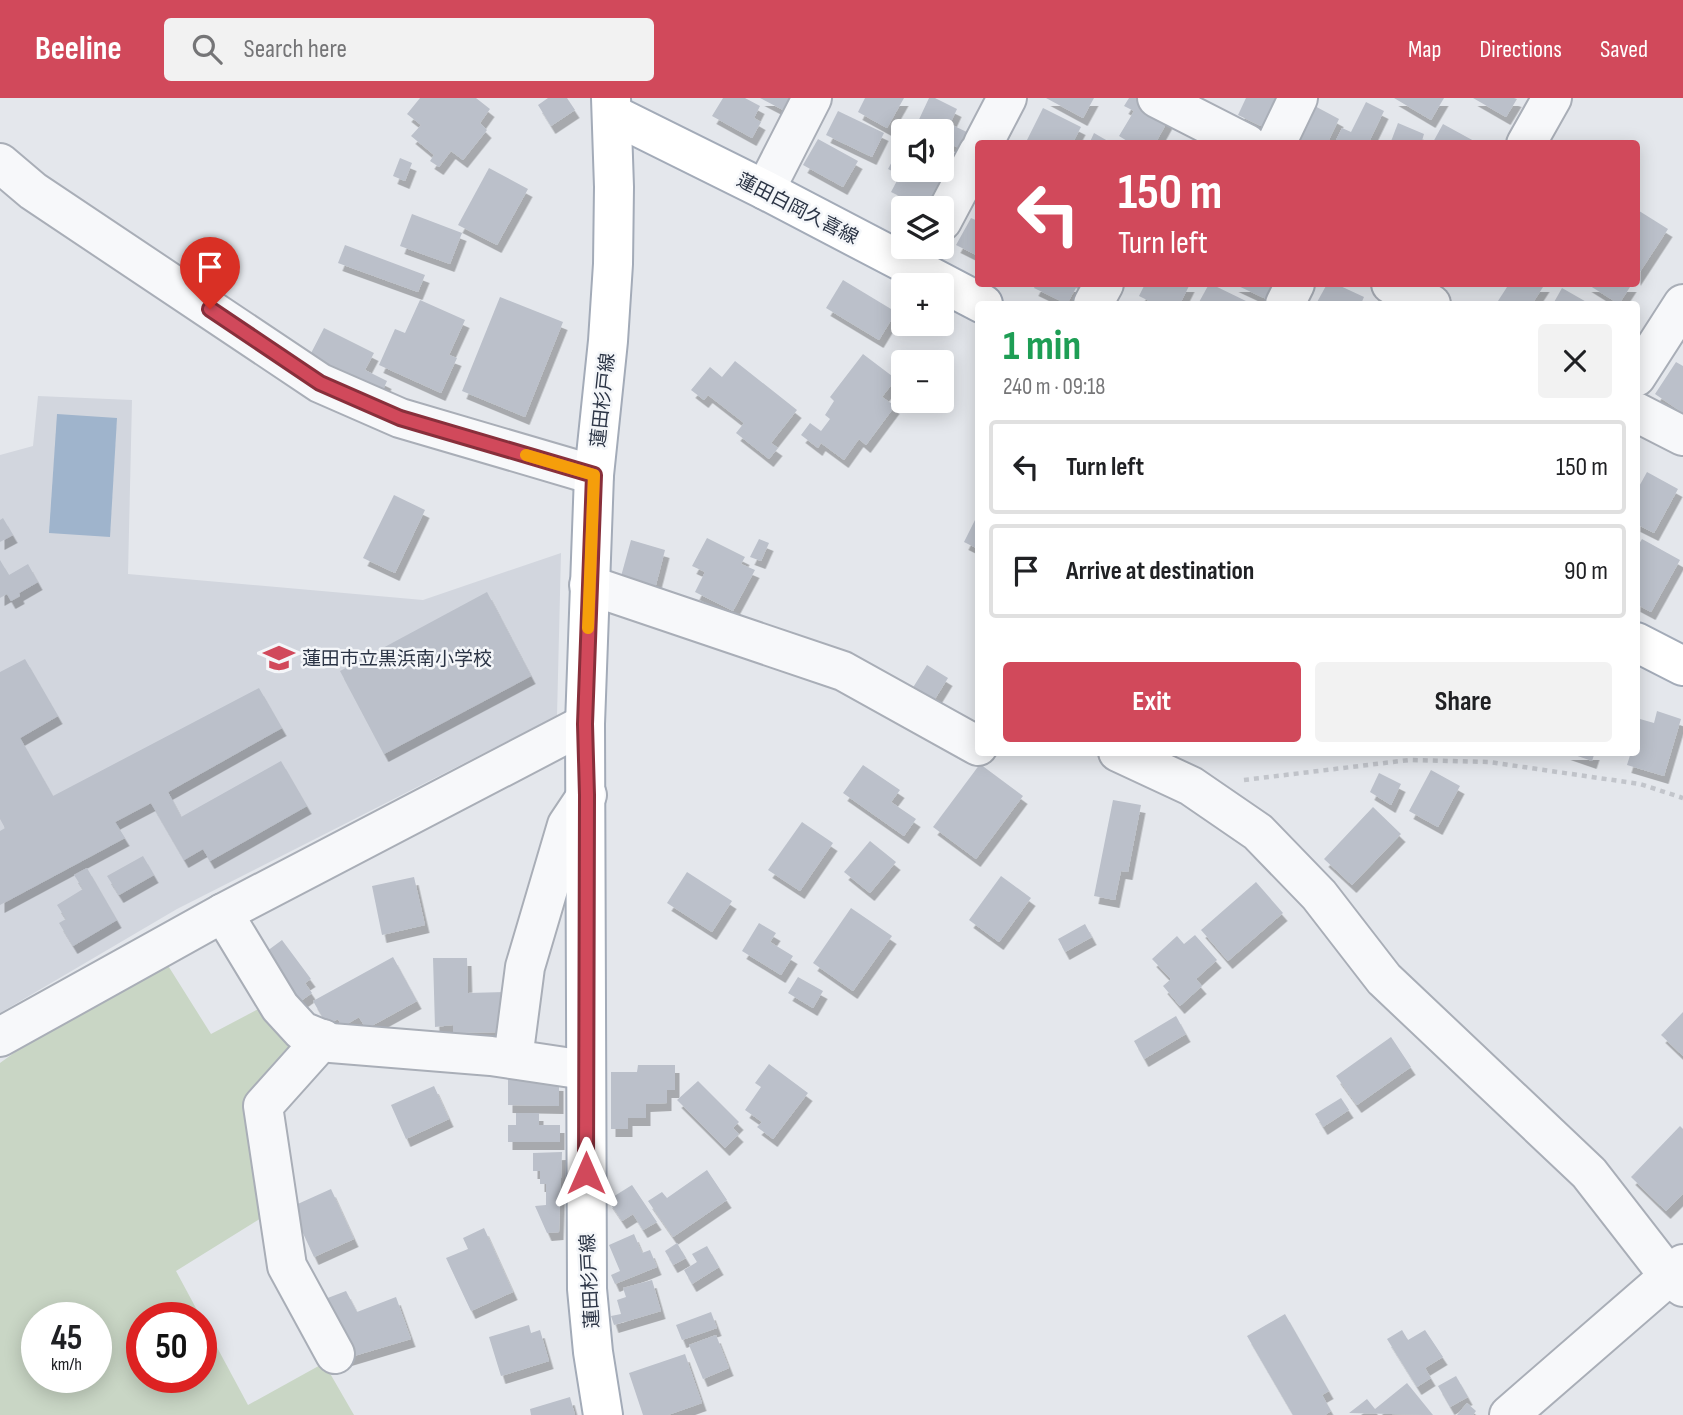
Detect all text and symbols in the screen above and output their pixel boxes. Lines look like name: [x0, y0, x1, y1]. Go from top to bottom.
search box: [164, 18, 654, 81]
text: Beeline: [35, 29, 122, 69]
icon: search: [188, 30, 226, 68]
text: Search here: [244, 34, 347, 65]
text: Map: [1408, 35, 1441, 64]
text: Directions: [1479, 35, 1562, 64]
text: Saved: [1600, 35, 1648, 64]
map controls: [891, 119, 954, 413]
button: sound: [891, 119, 954, 182]
text: 150 m: [1118, 164, 1222, 223]
icon: left: [1003, 168, 1094, 259]
street label: 蓮田白岡久喜線: [733, 169, 862, 250]
button: layers: [891, 196, 954, 259]
text: Turn left: [1118, 224, 1208, 263]
pin: [180, 237, 240, 309]
icon: arrive: [191, 248, 229, 286]
button: +: [891, 273, 954, 336]
text: 1 min: [1003, 321, 1081, 372]
button: close: [1538, 324, 1612, 398]
button: −: [891, 350, 954, 413]
street label: 蓮田杉戸線: [587, 352, 620, 449]
text: 240 m · 09:18: [1003, 373, 1105, 401]
icon: left: [1007, 448, 1045, 486]
text: Turn left: [1066, 452, 1144, 483]
text: 150 m: [1556, 452, 1608, 483]
icon: arrive: [1007, 552, 1045, 590]
text: Arrive at destination: [1066, 556, 1254, 587]
text: 90 m: [1564, 556, 1608, 587]
school or university icon: 蓮田市立黒浜南小学校: [262, 641, 296, 675]
place label: 蓮田市立黒浜南小学校: [302, 648, 492, 671]
button: Exit: [1003, 662, 1301, 742]
button: Share: [1315, 662, 1612, 742]
position arrow: [549, 1136, 623, 1210]
street label: 蓮田杉戸線: [577, 1233, 604, 1329]
speed limit sign: 50: [126, 1302, 217, 1393]
text: 45: [51, 1317, 82, 1360]
text: km/h: [51, 1354, 82, 1375]

